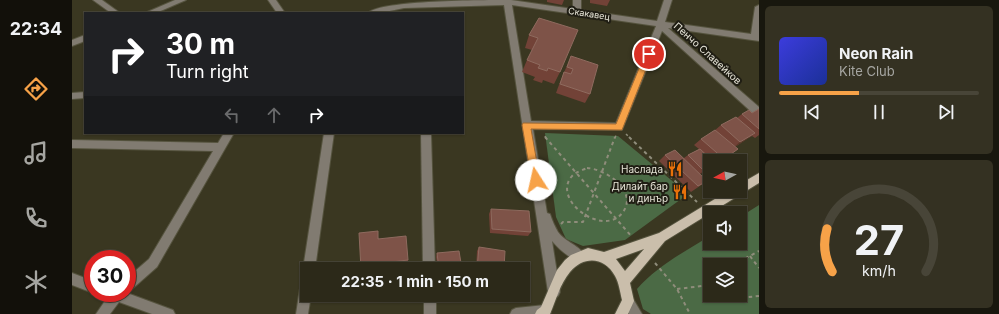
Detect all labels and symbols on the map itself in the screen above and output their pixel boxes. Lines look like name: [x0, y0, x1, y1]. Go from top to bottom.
street label: Скакавец: [567, 5, 611, 22]
street label: Пенчо Славейков: [672, 20, 744, 87]
pin: [632, 37, 666, 71]
north arrow: [703, 154, 747, 198]
position arrow: [515, 159, 557, 201]
restaurant icon: Наслада: [666, 160, 684, 178]
place label: Наслада: [621, 163, 663, 175]
place label: Дилайт бар и динър: [611, 180, 668, 204]
restaurant icon: Дилайт бар и динър: [671, 183, 689, 201]
speed limit sign: 30: [84, 250, 136, 302]

